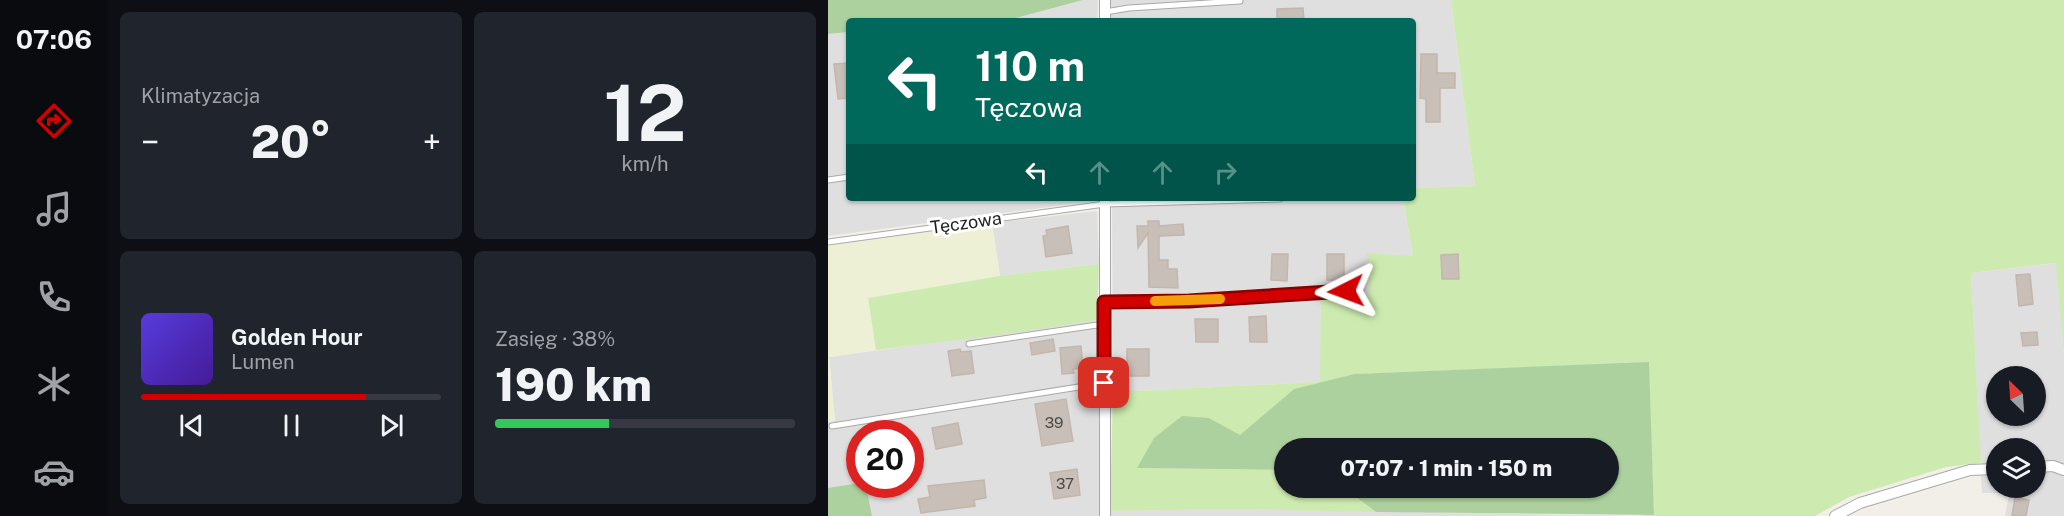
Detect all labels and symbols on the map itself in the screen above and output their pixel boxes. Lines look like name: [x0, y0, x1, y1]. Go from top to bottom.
street label: Tęczowa: [929, 207, 1003, 238]
position arrow: [1314, 259, 1378, 323]
pin: [1078, 357, 1129, 408]
north arrow: [1986, 366, 2046, 426]
house number: 39: [1045, 414, 1063, 431]
speed limit sign: 20: [846, 420, 924, 498]
house number: 37: [1056, 475, 1074, 492]

